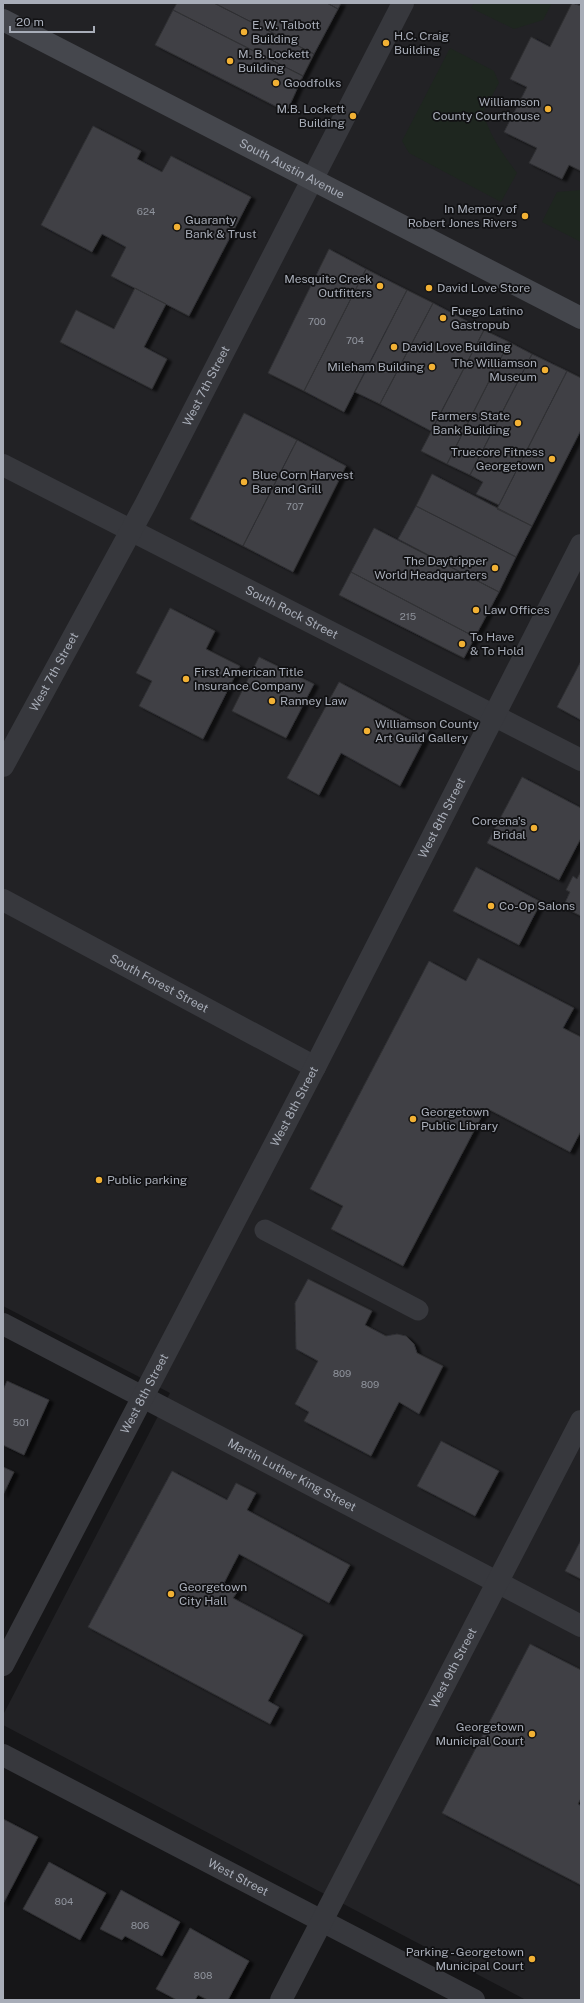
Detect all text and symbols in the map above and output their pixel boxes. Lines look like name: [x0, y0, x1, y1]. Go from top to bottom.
scale bar: [10, 8, 94, 34]
text: 20 m: [16, 15, 44, 29]
place label: E. W. Talbott Building: [252, 18, 320, 46]
marker: E. W. Talbott Building: [239, 27, 249, 37]
place label: H.C. Craig Building: [394, 29, 449, 57]
marker: H.C. Craig Building: [381, 38, 391, 48]
place label: M. B. Lockett Building: [238, 47, 310, 75]
marker: M. B. Lockett Building: [225, 56, 235, 66]
place label: Goodfolks: [284, 76, 341, 90]
marker: Goodfolks: [271, 78, 281, 88]
place label: Williamson County Courthouse: [433, 95, 540, 123]
place label: M.B. Lockett Building: [276, 102, 345, 130]
marker: Williamson County Courthouse: [543, 104, 553, 114]
marker: M.B. Lockett Building: [348, 111, 358, 121]
street label: South Austin Avenue: [237, 136, 347, 202]
place label: In Memory of Robert Jones Rivers: [408, 202, 517, 230]
house number: 624: [137, 205, 155, 217]
marker: In Memory of Robert Jones Rivers: [520, 211, 530, 221]
place label: Guaranty Bank & Trust: [185, 213, 257, 241]
marker: Guaranty Bank & Trust: [172, 222, 182, 232]
place label: Mesquite Creek Outfitters: [284, 272, 372, 300]
marker: Mesquite Creek Outfitters: [375, 281, 385, 291]
place label: David Love Store: [437, 281, 530, 295]
marker: David Love Store: [424, 283, 434, 293]
place label: Fuego Latino Gastropub: [451, 304, 523, 332]
marker: Fuego Latino Gastropub: [438, 313, 448, 323]
house number: 700: [308, 315, 326, 327]
house number: 704: [346, 334, 364, 346]
place label: David Love Building: [402, 340, 511, 354]
marker: David Love Building: [389, 342, 399, 352]
street label: West 7th Street: [180, 343, 233, 428]
place label: The Williamson Museum: [452, 356, 537, 384]
place label: Mileham Building: [327, 360, 424, 374]
marker: Mileham Building: [427, 362, 437, 372]
marker: The Williamson Museum: [540, 365, 550, 375]
place label: Farmers State Bank Building: [431, 409, 510, 437]
marker: Farmers State Bank Building: [513, 418, 523, 428]
place label: Truecore Fitness Georgetown: [451, 445, 544, 473]
marker: Truecore Fitness Georgetown: [547, 454, 557, 464]
place label: Blue Corn Harvest Bar and Grill: [252, 468, 354, 496]
marker: Blue Corn Harvest Bar and Grill: [239, 477, 249, 487]
house number: 707: [286, 500, 304, 512]
place label: The Daytripper World Headquarters: [374, 554, 487, 582]
marker: The Daytripper World Headquarters: [490, 563, 500, 573]
street label: South Rock Street: [243, 583, 341, 642]
place label: Law Offices: [484, 603, 550, 617]
marker: Law Offices: [471, 605, 481, 615]
house number: 215: [400, 610, 416, 622]
street label: West 7th Street: [27, 630, 81, 714]
place label: To Have & To Hold: [470, 630, 524, 658]
marker: To Have & To Hold: [457, 639, 467, 649]
place label: First American Title Insurance Company: [194, 665, 304, 693]
marker: First American Title Insurance Company: [181, 674, 191, 684]
place label: Ranney Law: [280, 694, 348, 708]
marker: Ranney Law: [267, 696, 277, 706]
place label: Williamson County Art Guild Gallery: [375, 717, 480, 745]
marker: Williamson County Art Guild Gallery: [362, 726, 372, 736]
street label: West 8th Street: [416, 775, 468, 861]
place label: Coreena's Bridal: [472, 814, 526, 842]
marker: Coreena's Bridal: [529, 823, 539, 833]
place label: Co-Op Salons: [499, 899, 575, 913]
marker: Co-Op Salons: [486, 901, 496, 911]
street label: South Forest Street: [107, 951, 211, 1016]
street label: West 8th Street: [268, 1064, 321, 1149]
place label: Georgetown Public Library: [421, 1105, 499, 1133]
marker: Georgetown Public Library: [408, 1114, 418, 1124]
place label: Public parking: [107, 1173, 187, 1187]
marker: Public parking: [94, 1175, 104, 1185]
street label: West 8th Street: [118, 1351, 171, 1436]
house number: 809: [333, 1367, 351, 1379]
house number: 809: [361, 1378, 379, 1390]
house number: 501: [13, 1416, 29, 1428]
street label: Martin Luther King Street: [225, 1436, 359, 1514]
place label: Georgetown City Hall: [179, 1580, 247, 1608]
marker: Georgetown City Hall: [166, 1589, 176, 1599]
street label: West 9th Street: [427, 1625, 480, 1710]
place label: Georgetown Municipal Court: [435, 1720, 524, 1748]
marker: Georgetown Municipal Court: [527, 1729, 537, 1739]
street label: West Street: [205, 1856, 271, 1899]
house number: 804: [55, 1895, 73, 1907]
house number: 806: [131, 1919, 149, 1931]
place label: Parking - Georgetown Municipal Court: [406, 1945, 524, 1973]
marker: Parking - Georgetown Municipal Court: [527, 1954, 537, 1964]
house number: 808: [194, 1969, 212, 1981]

